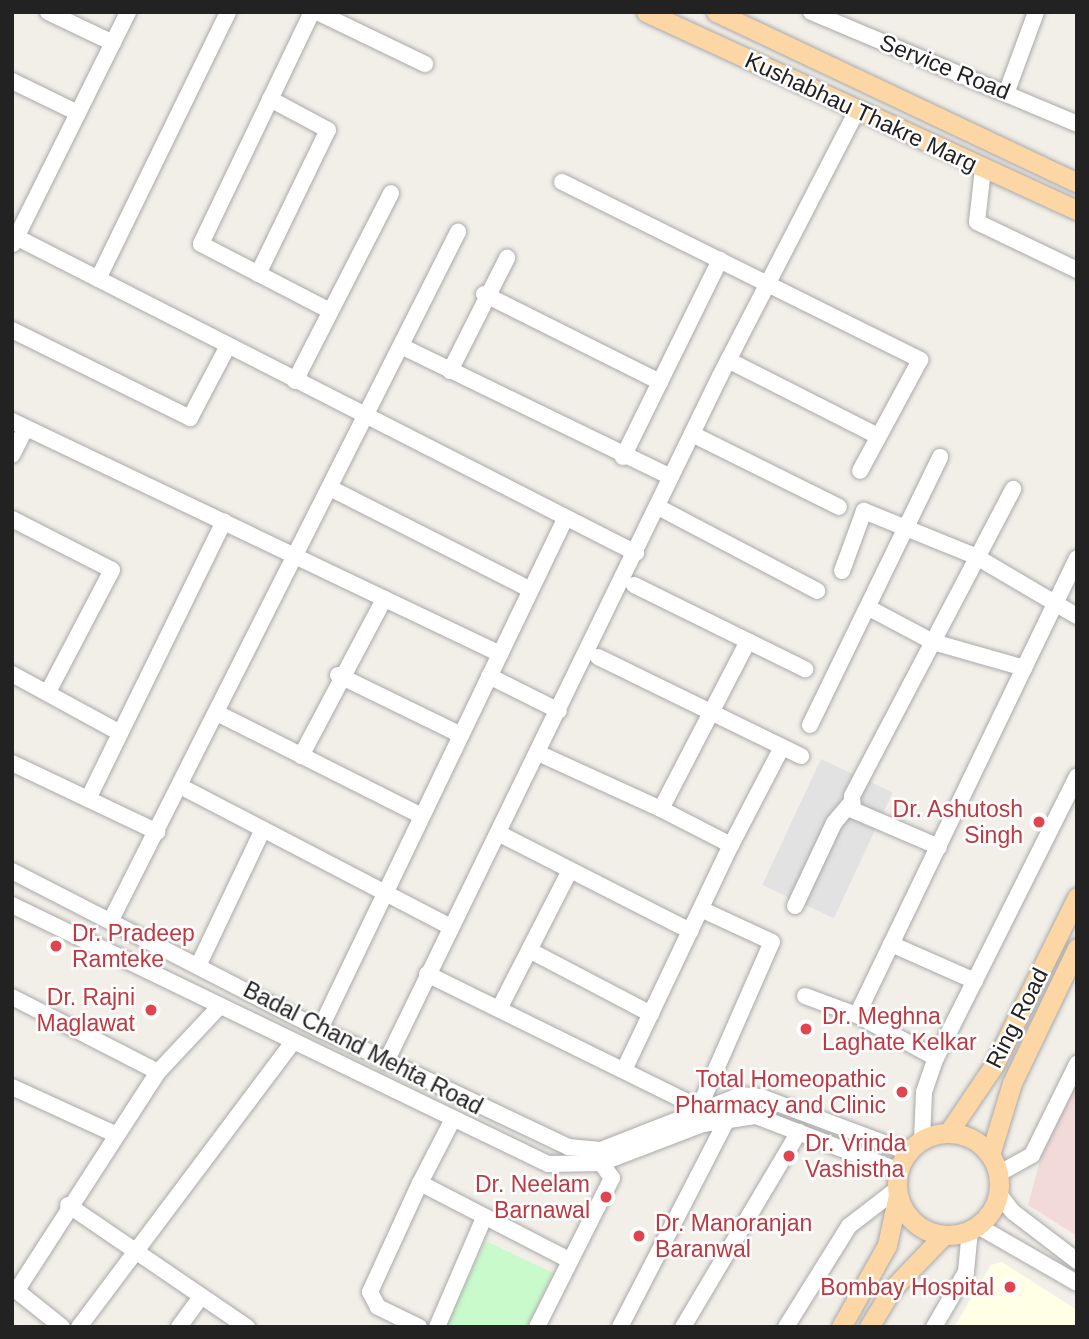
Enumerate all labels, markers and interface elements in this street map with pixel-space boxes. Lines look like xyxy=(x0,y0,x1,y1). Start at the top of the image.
street label: Service Road xyxy=(876,28,1014,106)
street label: Kushabhau Thakre Marg xyxy=(740,46,982,178)
place label: Dr. Ashutosh Singh xyxy=(891,795,1023,849)
marker: Dr. Ashutosh Singh xyxy=(1029,812,1049,832)
place label: Dr. Pradeep Ramteke xyxy=(72,919,195,973)
marker: Dr. Pradeep Ramteke xyxy=(46,936,66,956)
street label: Ring Road xyxy=(980,963,1054,1073)
street label: Badal Chand Mehta Road xyxy=(239,976,487,1120)
place label: Dr. Rajni Maglawat xyxy=(37,983,135,1037)
marker: Dr. Rajni Maglawat xyxy=(141,1000,161,1020)
place label: Dr. Meghna Laghate Kelkar xyxy=(822,1002,977,1056)
marker: Dr. Meghna Laghate Kelkar xyxy=(796,1019,816,1039)
place label: Total Homeopathic Pharmacy and Clinic xyxy=(675,1065,886,1119)
marker: Total Homeopathic Pharmacy and Clinic xyxy=(892,1082,912,1102)
place label: Dr. Vrinda Vashistha xyxy=(805,1129,906,1183)
marker: Dr. Vrinda Vashistha xyxy=(779,1146,799,1166)
place label: Dr. Neelam Barnawal xyxy=(475,1170,590,1224)
marker: Dr. Neelam Barnawal xyxy=(596,1187,616,1207)
place label: Dr. Manoranjan Baranwal xyxy=(655,1209,812,1263)
marker: Dr. Manoranjan Baranwal xyxy=(629,1226,649,1246)
place label: Bombay Hospital xyxy=(820,1273,994,1301)
marker: Bombay Hospital xyxy=(1000,1277,1020,1297)

